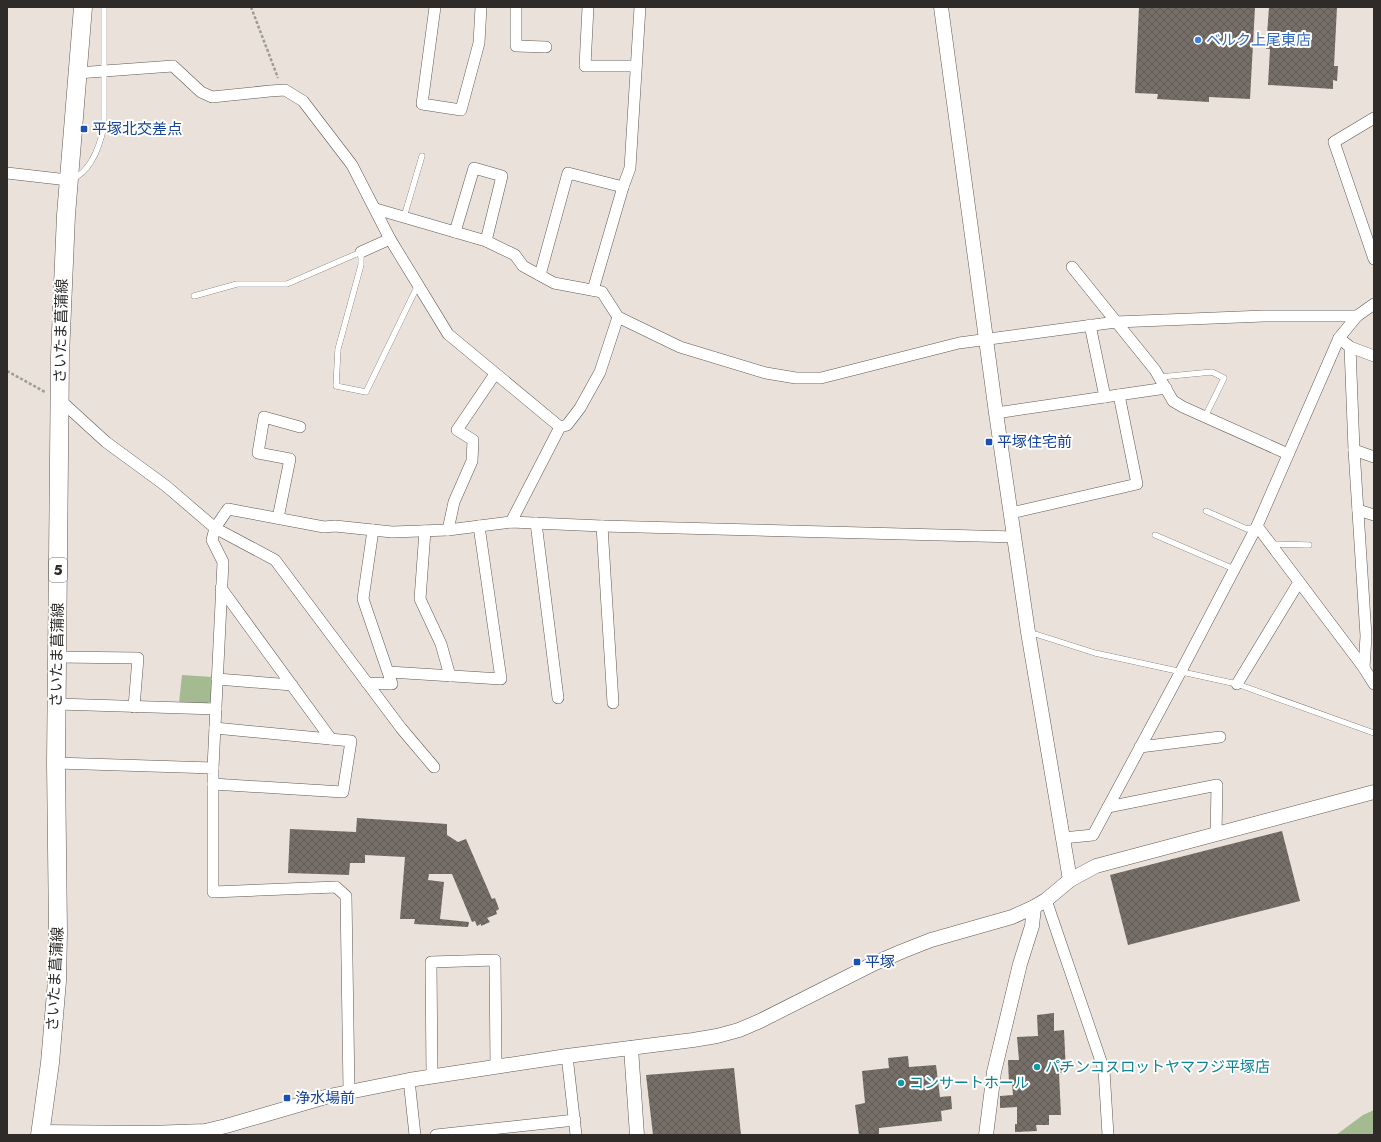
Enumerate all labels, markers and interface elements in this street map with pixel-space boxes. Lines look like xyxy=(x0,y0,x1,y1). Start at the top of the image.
place label: ベルク上尾東店 xyxy=(1206,29,1311,51)
marker: ベルク上尾東店 xyxy=(1193,35,1203,45)
place label: 平塚北交差点 xyxy=(92,118,182,140)
marker: 平塚北交差点 xyxy=(79,124,89,134)
street label: さいたま菖蒲線 xyxy=(49,279,73,383)
place label: 平塚住宅前 xyxy=(997,431,1072,453)
marker: 平塚住宅前 xyxy=(984,437,994,447)
road number: 5 xyxy=(49,558,67,582)
street label: さいたま菖蒲線 xyxy=(45,603,69,707)
street label: さいたま菖蒲線 xyxy=(41,926,69,1032)
place label: 平塚 xyxy=(865,951,895,973)
marker: 平塚 xyxy=(852,957,862,967)
place label: パチンコスロットヤマフジ平塚店 xyxy=(1045,1056,1270,1078)
marker: パチンコスロットヤマフジ平塚店 xyxy=(1032,1062,1042,1072)
place label: コンサートホール xyxy=(909,1072,1029,1094)
marker: コンサートホール xyxy=(896,1078,906,1088)
place label: 浄水場前 xyxy=(295,1087,355,1109)
marker: 浄水場前 xyxy=(282,1093,292,1103)

